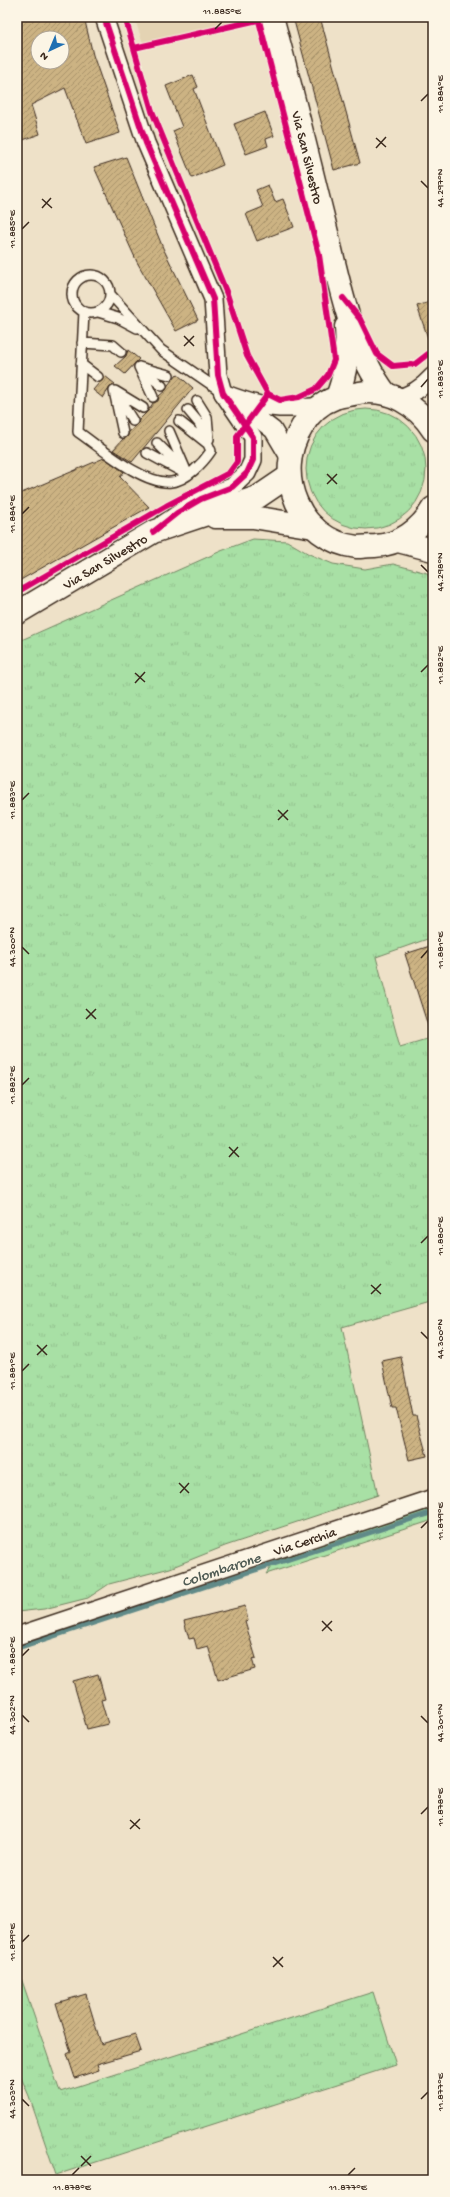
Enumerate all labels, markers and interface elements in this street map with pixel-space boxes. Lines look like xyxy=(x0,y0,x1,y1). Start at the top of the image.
text: 11.885°E xyxy=(202,6,242,18)
north arrow xyxy=(30,30,70,70)
text: N xyxy=(38,49,51,63)
text: 11.884°E xyxy=(435,74,447,114)
street label: Via San Silvestro xyxy=(286,109,326,206)
text: 44.297°N xyxy=(435,168,447,207)
text: 11.885°E xyxy=(7,209,19,249)
text: 11.883°E xyxy=(435,359,447,399)
text: 11.884°E xyxy=(7,494,19,534)
street label: Via San Silvestro xyxy=(60,531,151,595)
text: 44.298°N xyxy=(435,552,447,592)
text: 11.882°E xyxy=(435,645,447,685)
text: 11.883°E xyxy=(7,780,19,820)
text: 44.300°N xyxy=(7,926,19,967)
text: 11.881°E xyxy=(435,931,447,969)
text: 11.882°E xyxy=(7,1065,19,1105)
text: 11.880°E xyxy=(435,1216,447,1256)
text: 44.300°N xyxy=(435,1318,447,1359)
text: 11.881°E xyxy=(7,1352,19,1390)
text: 11.879°E xyxy=(435,1501,447,1541)
street label: Via Cerchia xyxy=(271,1524,340,1562)
water label: Colombarone xyxy=(180,1549,265,1592)
text: 11.880°E xyxy=(7,1636,19,1676)
text: 44.302°N xyxy=(7,1695,19,1735)
text: 44.301°N xyxy=(435,1703,447,1742)
text: 11.878°E xyxy=(435,1787,447,1827)
text: 11.879°E xyxy=(7,1922,19,1962)
text: 11.877°E xyxy=(435,2072,447,2112)
text: 44.303°N xyxy=(7,2079,19,2119)
text: 11.878°E xyxy=(52,2182,92,2194)
text: 11.877°E xyxy=(328,2182,368,2194)

